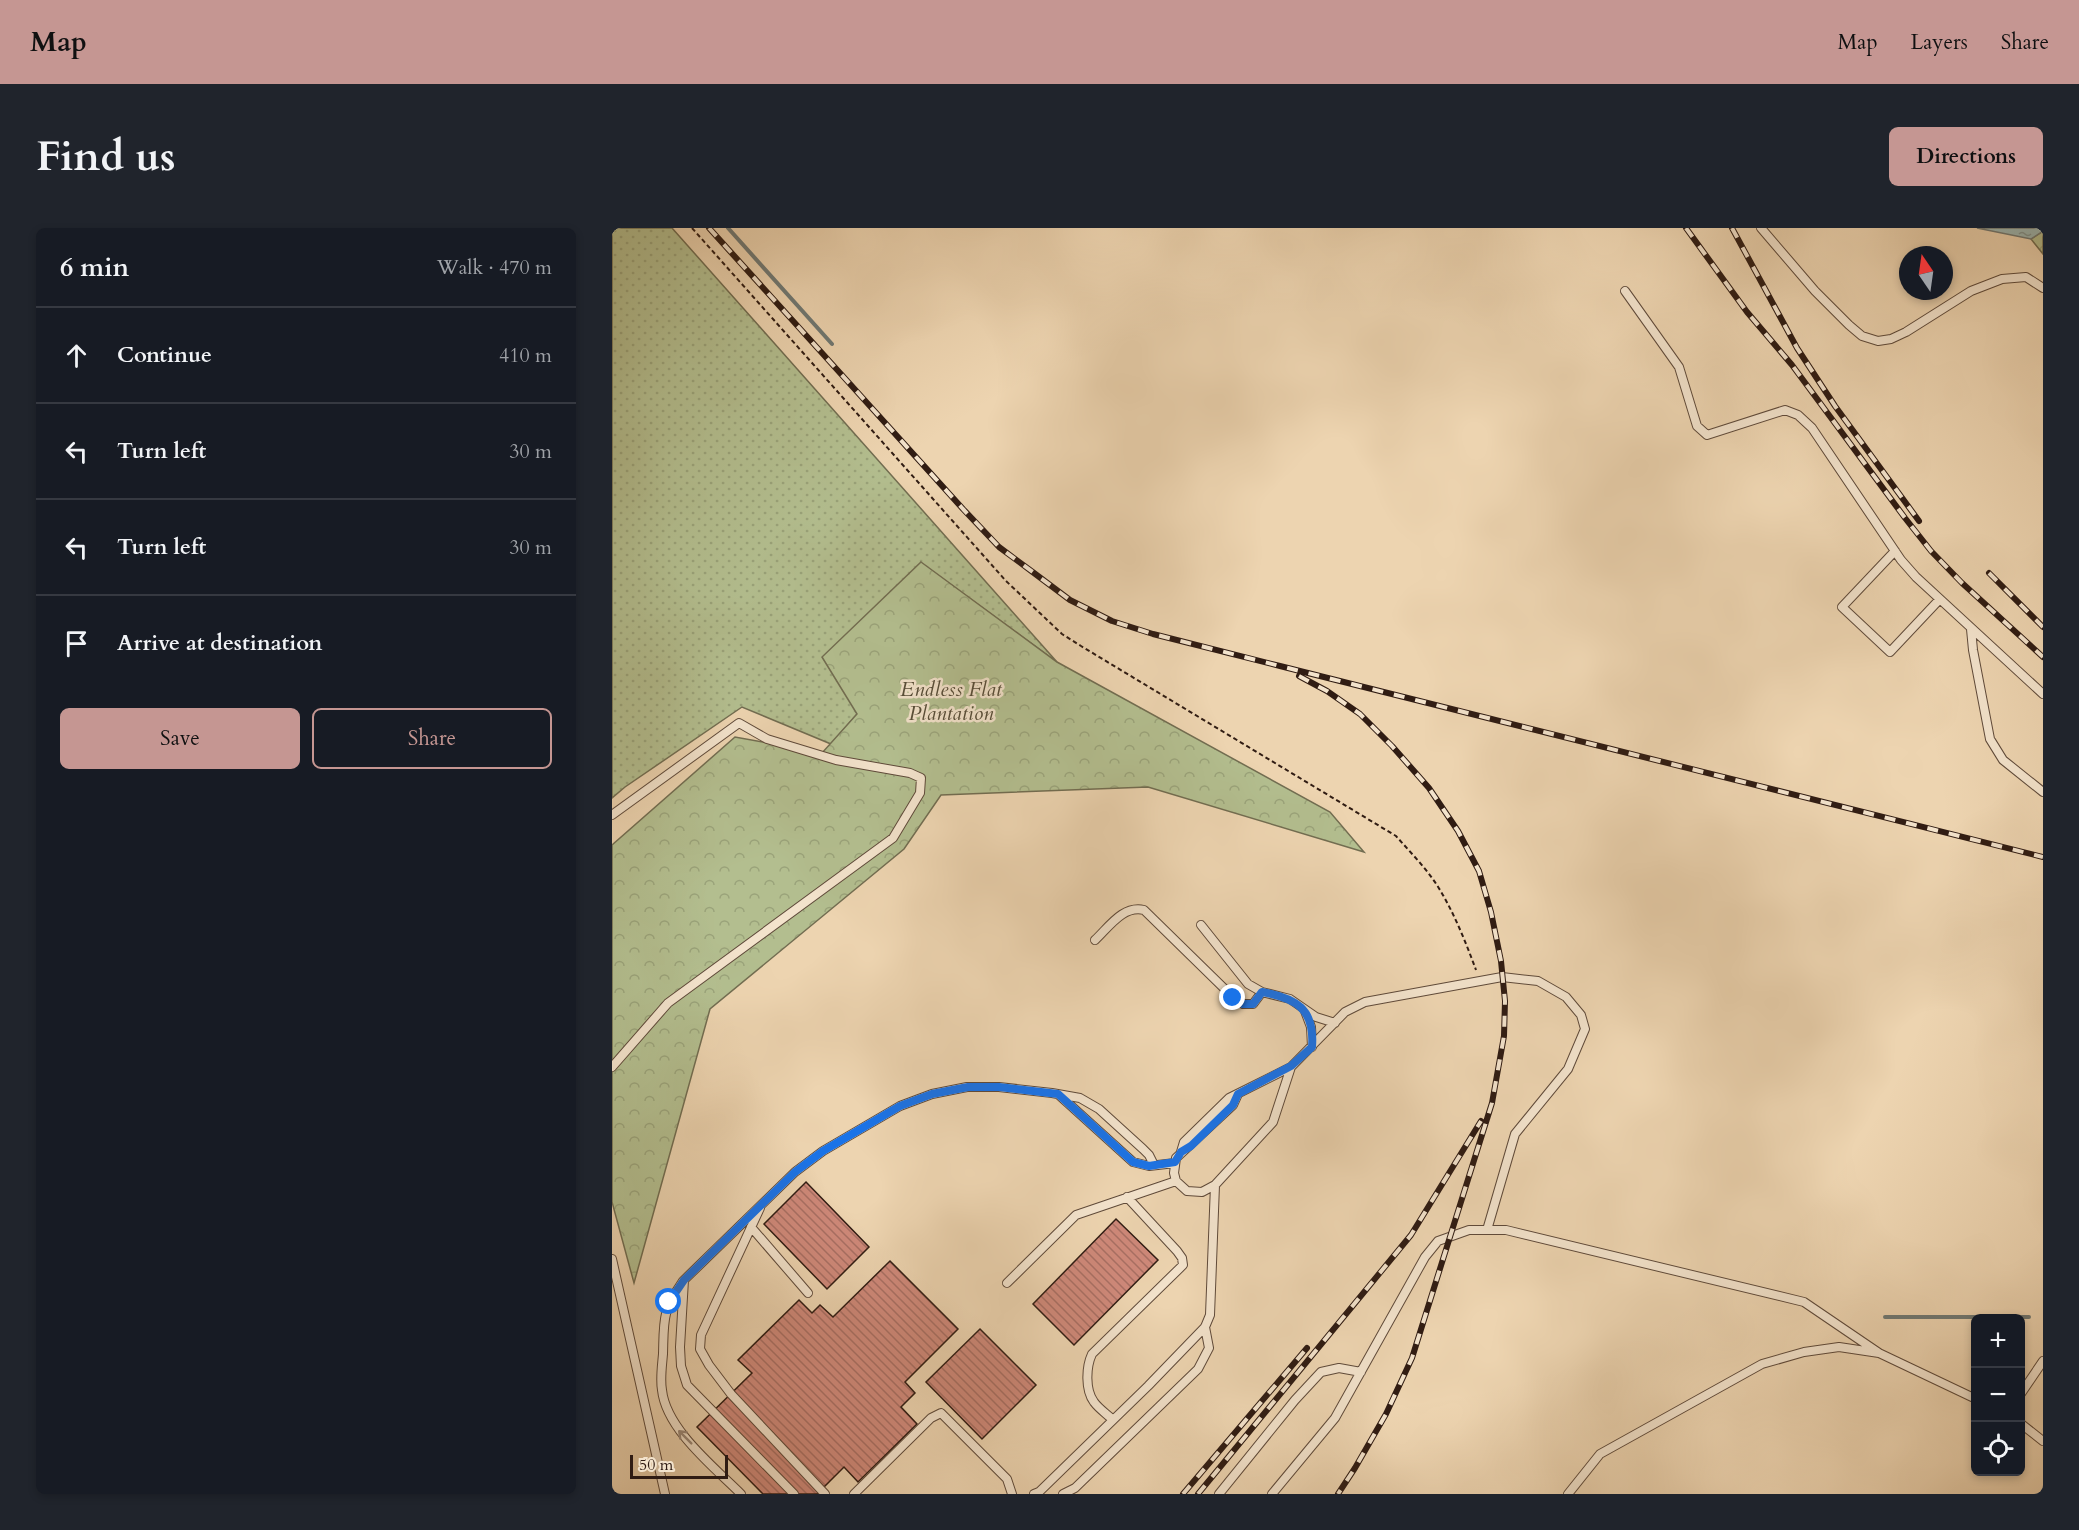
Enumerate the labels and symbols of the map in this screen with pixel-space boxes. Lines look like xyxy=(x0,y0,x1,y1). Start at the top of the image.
north arrow xyxy=(1899,246,1953,300)
park label: Endless Flat Plantation xyxy=(900,675,1003,728)
route end xyxy=(1219,984,1245,1010)
route start xyxy=(655,1288,681,1314)
one-way arrow xyxy=(678,1430,692,1445)
scale bar xyxy=(630,1452,728,1480)

